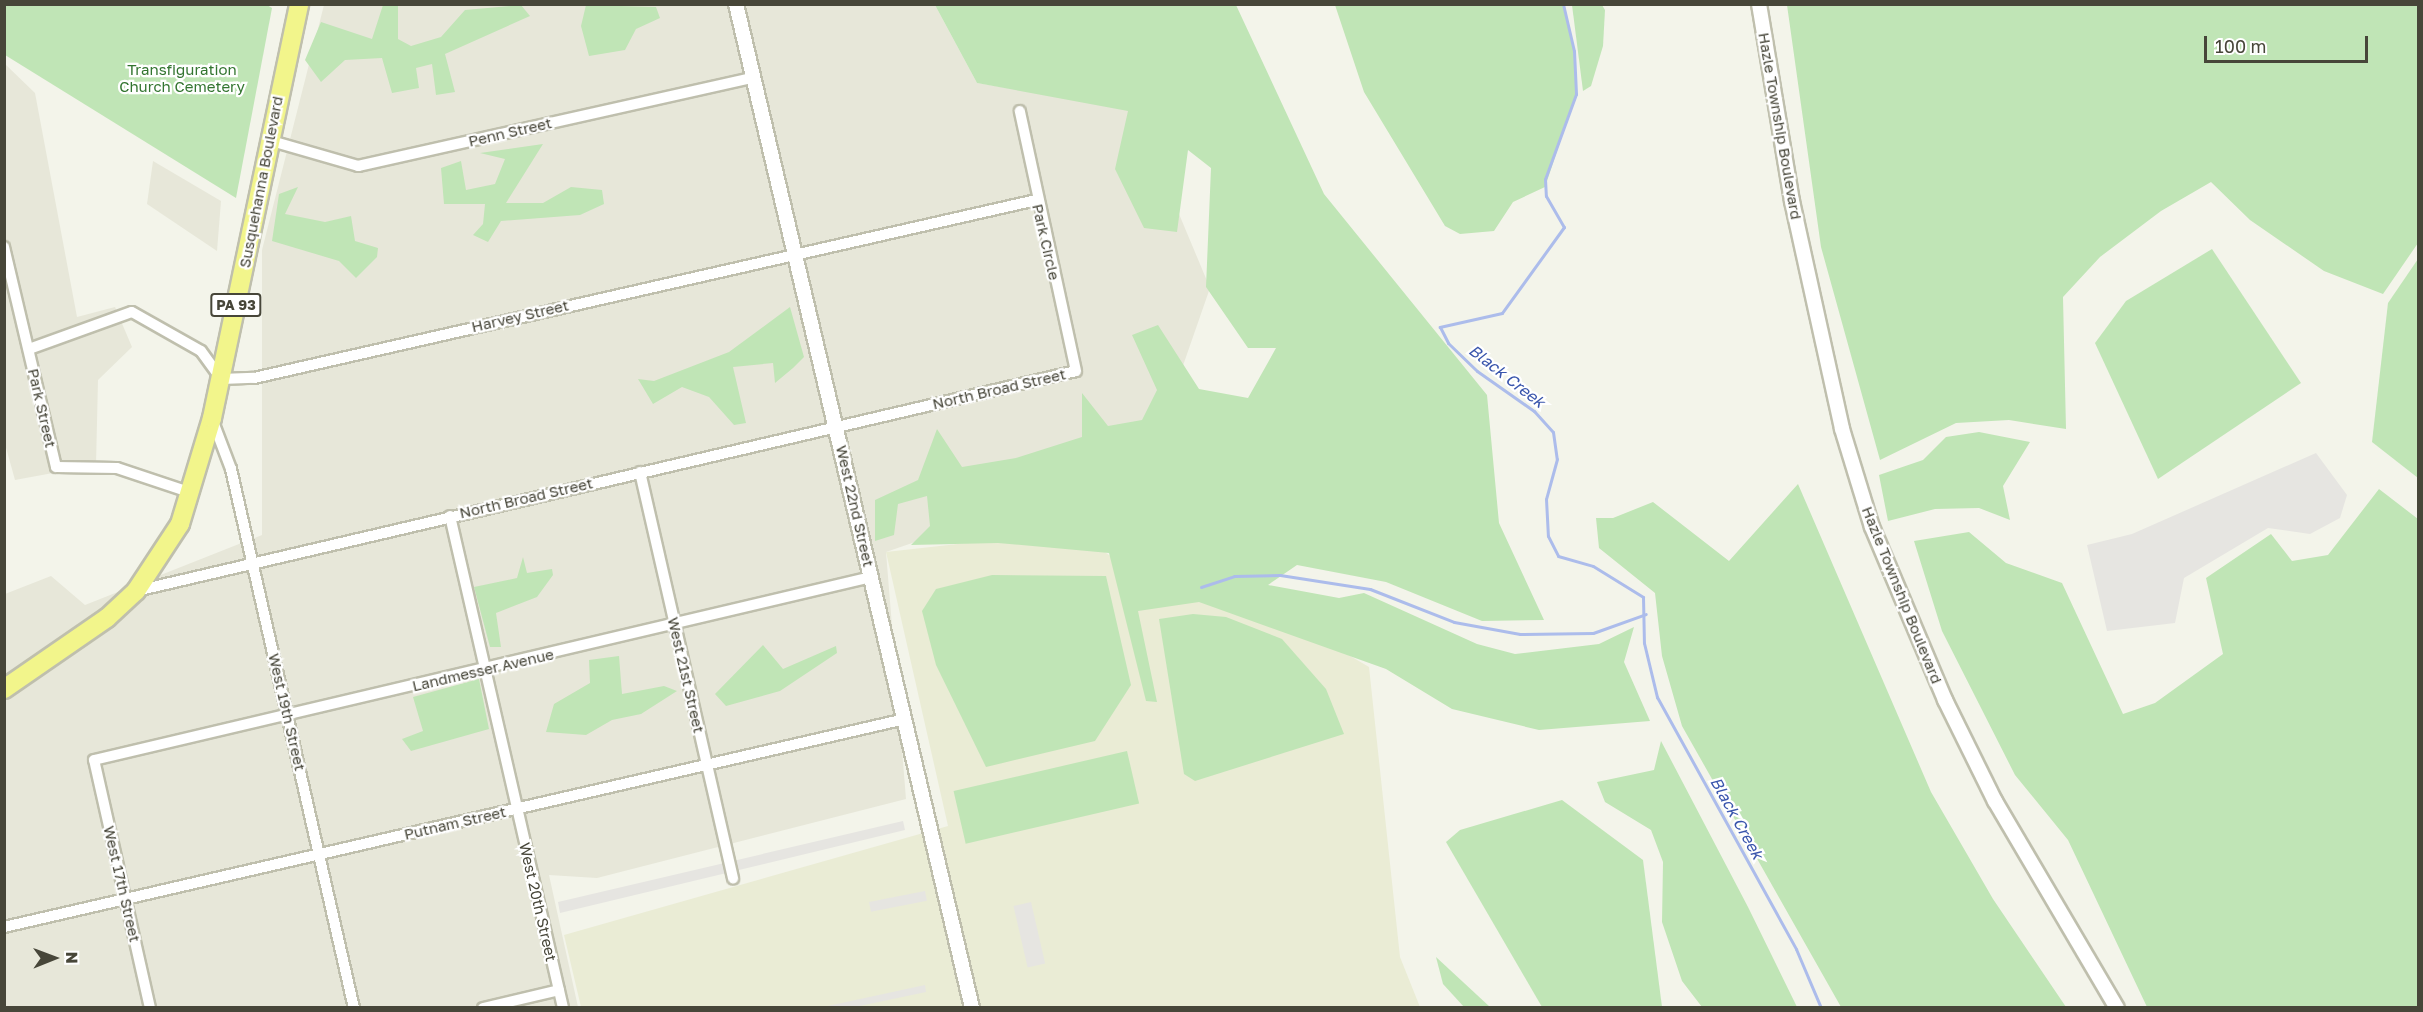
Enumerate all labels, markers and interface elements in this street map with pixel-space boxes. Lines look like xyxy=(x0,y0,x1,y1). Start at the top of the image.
scale bar xyxy=(2207,24,2370,62)
street label: Hazle Township Boulevard xyxy=(1755,31,1805,221)
text: 100 m xyxy=(2215,35,2266,57)
park label: Transfiguration Church Cemetery xyxy=(119,60,245,95)
street label: Susquehanna Boulevard xyxy=(236,95,286,269)
street label: Penn Street xyxy=(467,114,553,150)
street label: Park Circle xyxy=(1028,202,1064,282)
road number: PA 93 xyxy=(209,294,263,316)
street label: Harvey Street xyxy=(470,296,570,336)
water label: Black Creek xyxy=(1465,340,1549,412)
street label: North Broad Street xyxy=(931,365,1067,413)
street label: Park Street xyxy=(24,367,60,449)
street label: West 22nd Street xyxy=(832,443,878,569)
street label: North Broad Street xyxy=(458,474,594,522)
street label: Hazle Township Boulevard xyxy=(1858,504,1946,686)
street label: West 21st Street xyxy=(664,615,708,735)
street label: Landmesser Avenue xyxy=(410,645,556,695)
street label: West 19th Street xyxy=(265,652,309,772)
water label: Black Creek xyxy=(1706,773,1768,863)
street label: Putnam Street xyxy=(402,803,508,843)
street label: West 17th Street xyxy=(100,824,144,944)
street label: West 20th Street xyxy=(516,841,560,963)
north arrow xyxy=(24,928,84,988)
text: N xyxy=(62,951,82,964)

